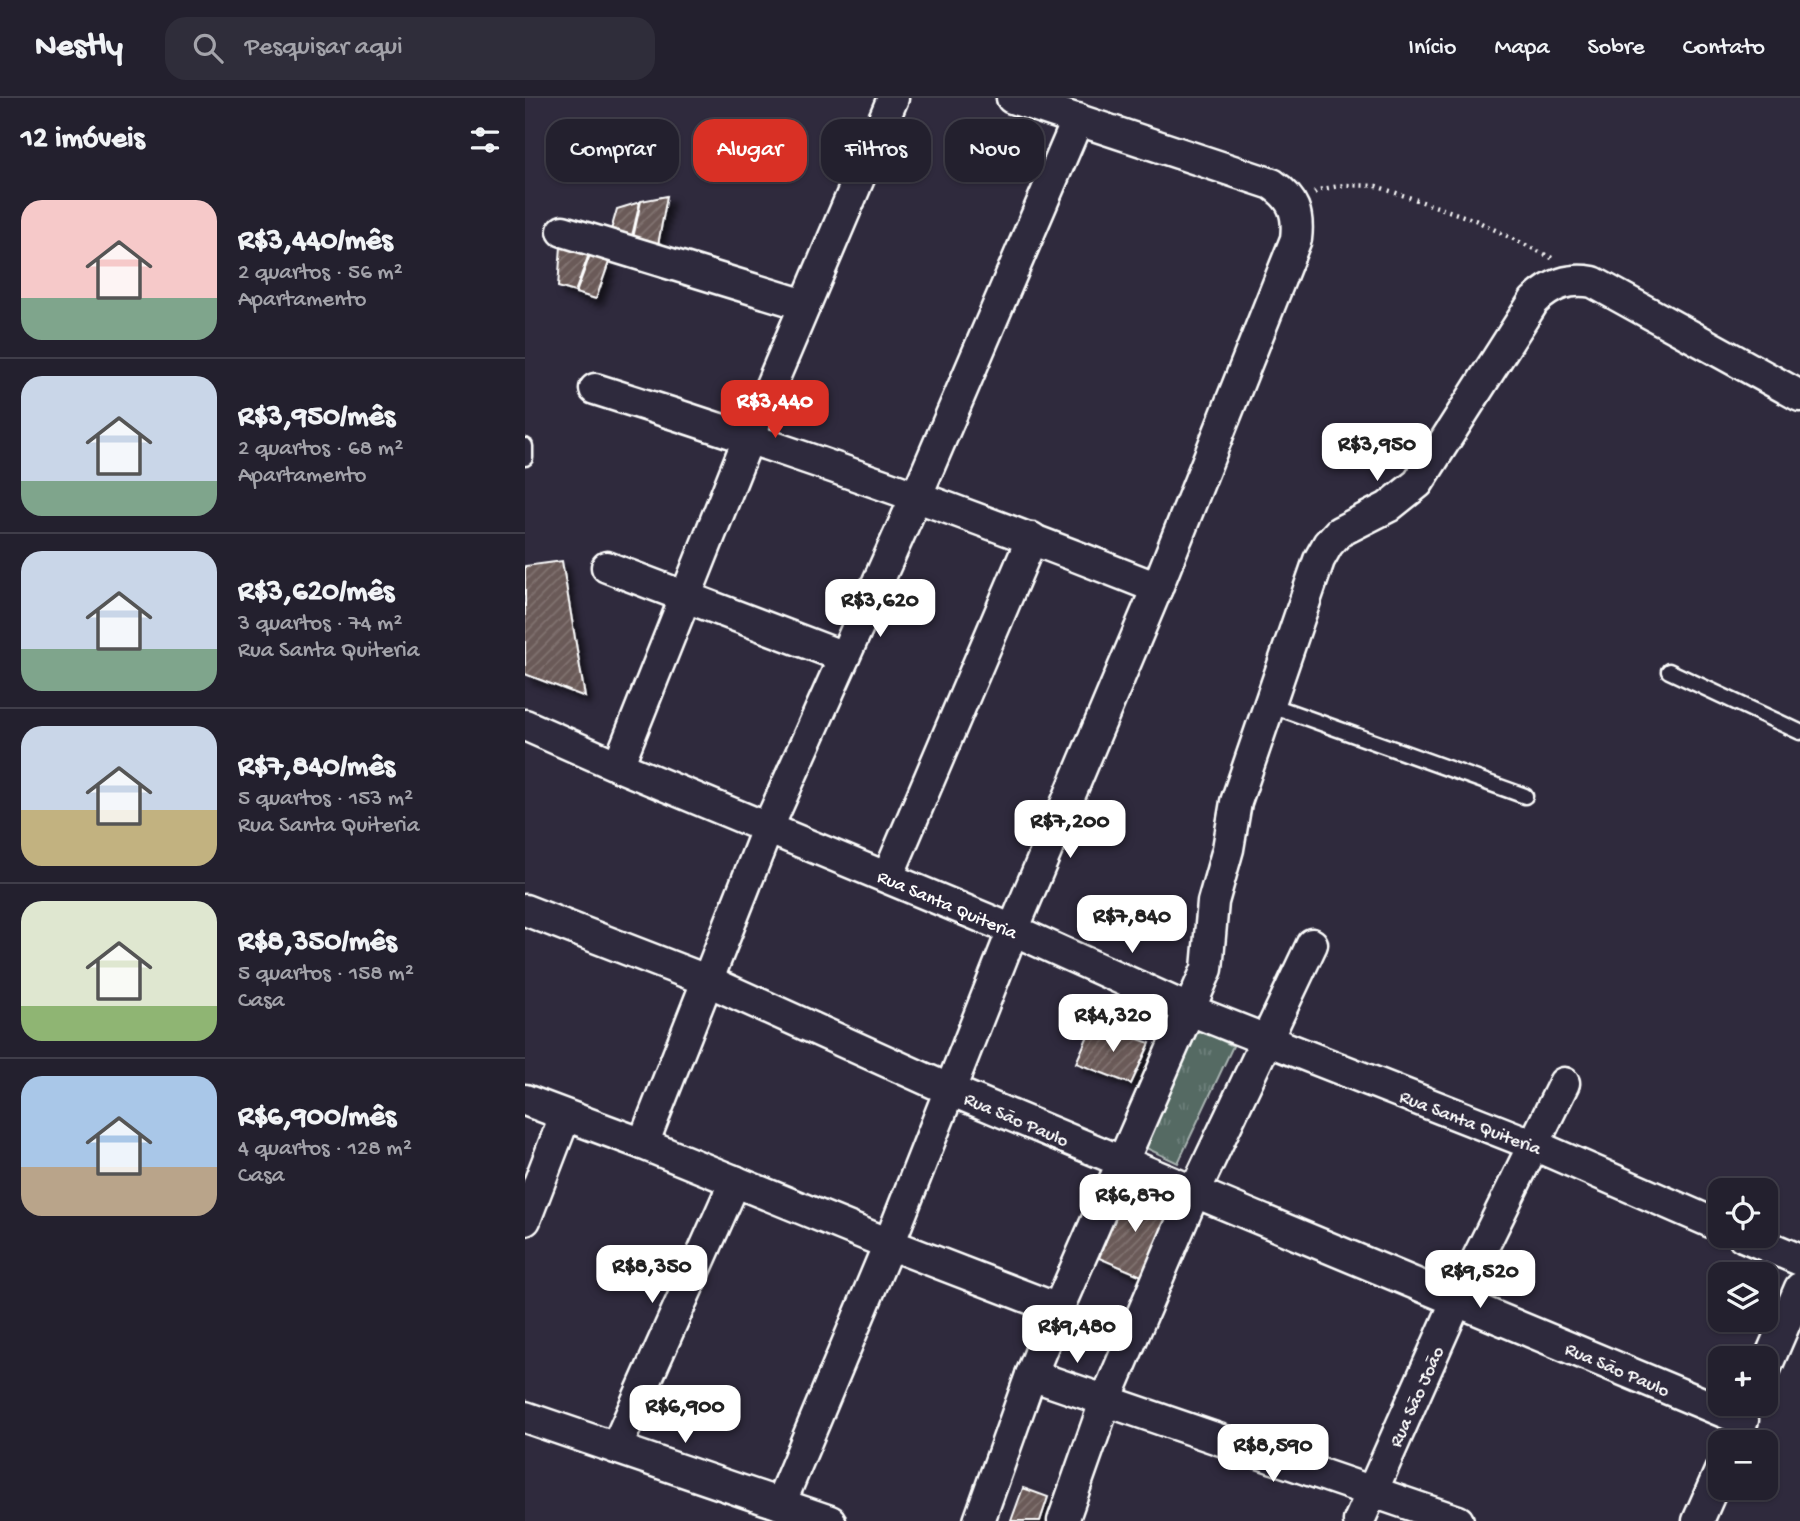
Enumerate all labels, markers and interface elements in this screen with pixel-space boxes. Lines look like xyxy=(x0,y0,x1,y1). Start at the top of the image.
search box xyxy=(165,17,655,80)
text: Nestly xyxy=(35,29,123,67)
icon: search xyxy=(189,29,227,67)
text: Pesquisar aqui xyxy=(245,33,403,64)
text: Início xyxy=(1408,34,1456,63)
text: Mapa xyxy=(1494,34,1550,63)
text: Sobre xyxy=(1588,34,1645,63)
text: Contato xyxy=(1683,34,1765,63)
chip: Comprar xyxy=(546,119,679,182)
chip: Alugar xyxy=(693,119,807,182)
chip: Filtros xyxy=(821,119,931,182)
chip: Novo xyxy=(945,119,1044,182)
icon: filters xyxy=(466,121,504,159)
text: 12 imóveis xyxy=(21,123,145,158)
text: R$3,440/mês xyxy=(238,225,393,260)
icon: home xyxy=(77,228,161,312)
text: 2 quartos · 56 m² xyxy=(238,260,403,287)
text: Apartamento xyxy=(238,287,366,314)
pin: R$3,440 xyxy=(710,380,840,440)
text: R$3,440 xyxy=(737,389,813,416)
text: R$3,950/mês xyxy=(238,401,395,436)
icon: home xyxy=(77,404,161,488)
pin: R$3,950 xyxy=(1312,424,1442,483)
text: R$3,950 xyxy=(1338,432,1416,459)
text: 2 quartos · 68 m² xyxy=(238,436,403,463)
text: Apartamento xyxy=(238,463,366,490)
text: R$3,620/mês xyxy=(238,576,394,611)
icon: home xyxy=(77,579,161,663)
pin: R$3,620 xyxy=(815,580,945,639)
text: R$3,620 xyxy=(841,588,919,615)
text: 3 quartos · 74 m² xyxy=(238,611,402,638)
text: Rua Santa Quiteria xyxy=(238,638,419,665)
text: R$7,840/mês xyxy=(238,751,395,786)
icon: home xyxy=(77,754,161,838)
text: 5 quartos · 153 m² xyxy=(238,786,413,813)
pin: R$7,200 xyxy=(1005,800,1135,860)
text: R$7,200 xyxy=(1031,809,1109,836)
text: Rua Santa Quiteria xyxy=(238,813,419,840)
street label: Rua Santa Quiteria xyxy=(873,866,1021,947)
pin: R$7,840 xyxy=(1067,896,1197,955)
text: R$7,840 xyxy=(1093,904,1171,931)
text: R$8,350/mês xyxy=(238,926,396,961)
icon: home xyxy=(77,929,161,1013)
text: 5 quartos · 158 m² xyxy=(238,961,414,988)
text: Casa xyxy=(238,988,284,1015)
pin: R$4,320 xyxy=(1048,995,1178,1054)
text: R$4,320 xyxy=(1075,1003,1151,1030)
street label: Rua Santa Quiteria xyxy=(1396,1087,1545,1162)
street label: Rua São Paulo xyxy=(960,1089,1072,1154)
text: R$6,900/mês xyxy=(238,1101,396,1136)
icon: home xyxy=(77,1104,161,1188)
text: 4 quartos · 128 m² xyxy=(238,1136,412,1163)
text: Casa xyxy=(238,1163,284,1190)
pin: R$6,870 xyxy=(1070,1174,1200,1234)
map controls xyxy=(1708,1178,1778,1500)
button: locate xyxy=(1708,1178,1778,1248)
text: R$6,870 xyxy=(1096,1183,1174,1210)
pin: R$8,350 xyxy=(587,1246,717,1305)
pin: R$9,520 xyxy=(1415,1250,1545,1310)
text: R$8,350 xyxy=(612,1254,692,1281)
text: R$9,520 xyxy=(1441,1259,1519,1286)
button: layers xyxy=(1708,1262,1778,1332)
pin: R$9,480 xyxy=(1012,1306,1142,1365)
text: R$9,480 xyxy=(1038,1314,1116,1341)
street label: Rua São Paulo xyxy=(1561,1339,1673,1404)
street label: Rua São João xyxy=(1386,1343,1451,1451)
button: + xyxy=(1708,1346,1778,1416)
pin: R$6,900 xyxy=(620,1386,750,1445)
text: R$6,900 xyxy=(646,1394,724,1421)
pin: R$8,590 xyxy=(1208,1424,1338,1484)
button: − xyxy=(1708,1430,1778,1500)
text: R$8,590 xyxy=(1234,1433,1312,1460)

